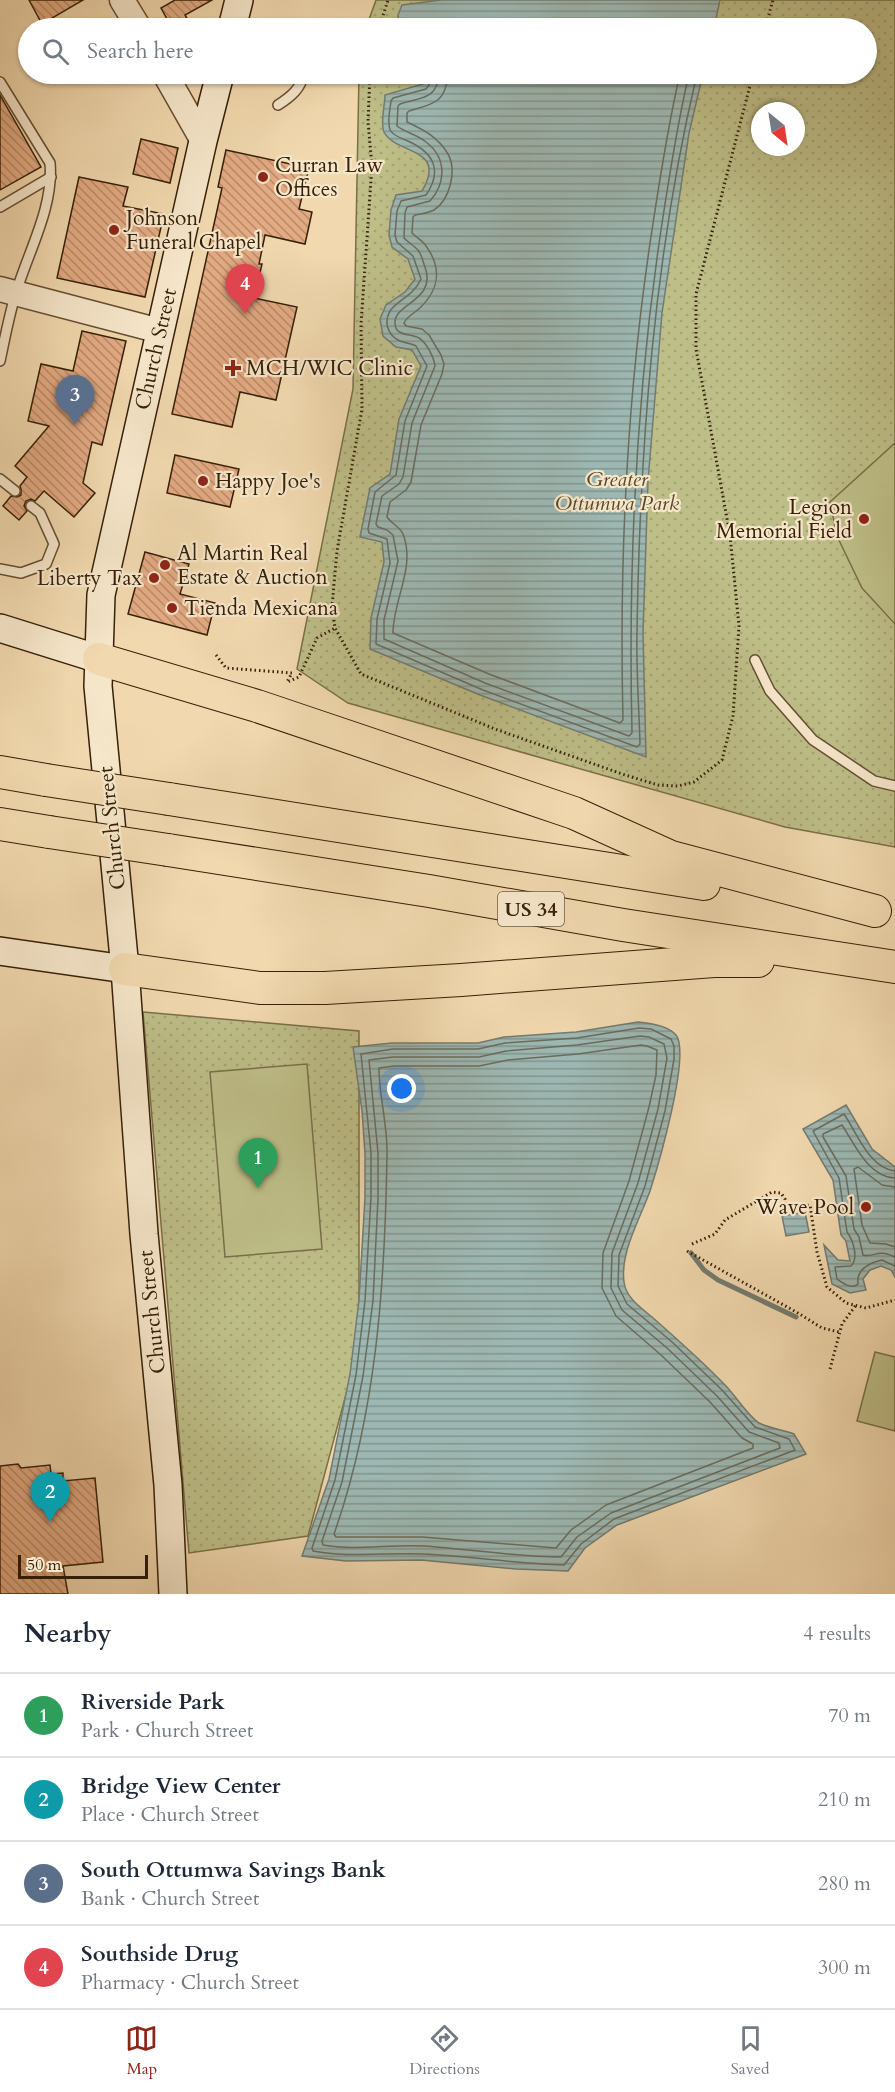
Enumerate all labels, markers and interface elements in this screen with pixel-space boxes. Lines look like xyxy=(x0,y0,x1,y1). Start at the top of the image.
search box xyxy=(18,18,877,84)
icon: search xyxy=(39,35,72,68)
text: Search here xyxy=(87,36,194,66)
north arrow xyxy=(751,102,805,156)
place label: Curran Law Offices xyxy=(275,151,383,204)
marker: Curran Law Offices xyxy=(256,170,270,184)
place label: Johnson Funeral Chapel xyxy=(123,204,261,257)
marker: Johnson Funeral Chapel xyxy=(107,223,121,237)
pin: 4 xyxy=(226,264,264,314)
street label: Church Street xyxy=(128,285,184,413)
place label: MCH/WIC Clinic xyxy=(246,354,413,383)
marker: MCH/WIC Clinic xyxy=(224,359,242,377)
pin: 3 xyxy=(56,376,94,425)
park label: Greater Ottumwa Park xyxy=(555,465,680,518)
place label: Happy Joe's xyxy=(215,467,321,496)
marker: Happy Joe's xyxy=(196,474,210,488)
place label: Legion Memorial Field xyxy=(716,493,852,546)
marker: Legion Memorial Field xyxy=(857,512,871,526)
place label: Al Martin Real Estate & Auction xyxy=(177,539,328,592)
marker: Al Martin Real Estate & Auction xyxy=(158,558,172,572)
place label: Liberty Tax xyxy=(37,564,143,593)
marker: Liberty Tax xyxy=(147,571,161,585)
place label: Tienda Mexicana xyxy=(184,594,338,623)
marker: Tienda Mexicana xyxy=(165,601,179,615)
street label: Church Street xyxy=(91,764,133,891)
road number: US 34 xyxy=(498,892,564,926)
your location xyxy=(387,1074,416,1103)
pin: 1 xyxy=(238,1138,278,1188)
place label: Wave Pool xyxy=(754,1193,854,1222)
marker: Wave Pool xyxy=(859,1200,873,1214)
street label: Church Street xyxy=(131,1248,173,1375)
pin: 2 xyxy=(31,1472,70,1522)
scale bar xyxy=(18,1552,148,1580)
text: 50 m xyxy=(27,1554,61,1576)
text: Nearby xyxy=(24,1616,112,1651)
text: 4 results xyxy=(803,1620,871,1647)
text: Riverside Park xyxy=(81,1687,225,1717)
text: 1 xyxy=(38,1702,49,1729)
text: 70 m xyxy=(828,1702,871,1729)
text: Park · Church Street xyxy=(81,1717,253,1744)
text: Bridge View Center xyxy=(81,1771,281,1801)
text: 2 xyxy=(38,1786,49,1813)
text: 210 m xyxy=(818,1786,871,1813)
text: Place · Church Street xyxy=(81,1801,259,1828)
text: South Ottumwa Savings Bank xyxy=(81,1855,386,1885)
text: 3 xyxy=(38,1870,49,1897)
text: 280 m xyxy=(818,1870,871,1897)
text: Bank · Church Street xyxy=(81,1885,259,1912)
text: Southside Drug xyxy=(81,1939,238,1969)
text: 4 xyxy=(38,1954,49,1981)
text: 300 m xyxy=(818,1954,871,1981)
text: Pharmacy · Church Street xyxy=(81,1969,299,1996)
tab: Map xyxy=(125,2022,158,2080)
tab: Directions xyxy=(409,2022,480,2080)
tab: Saved xyxy=(731,2022,770,2080)

